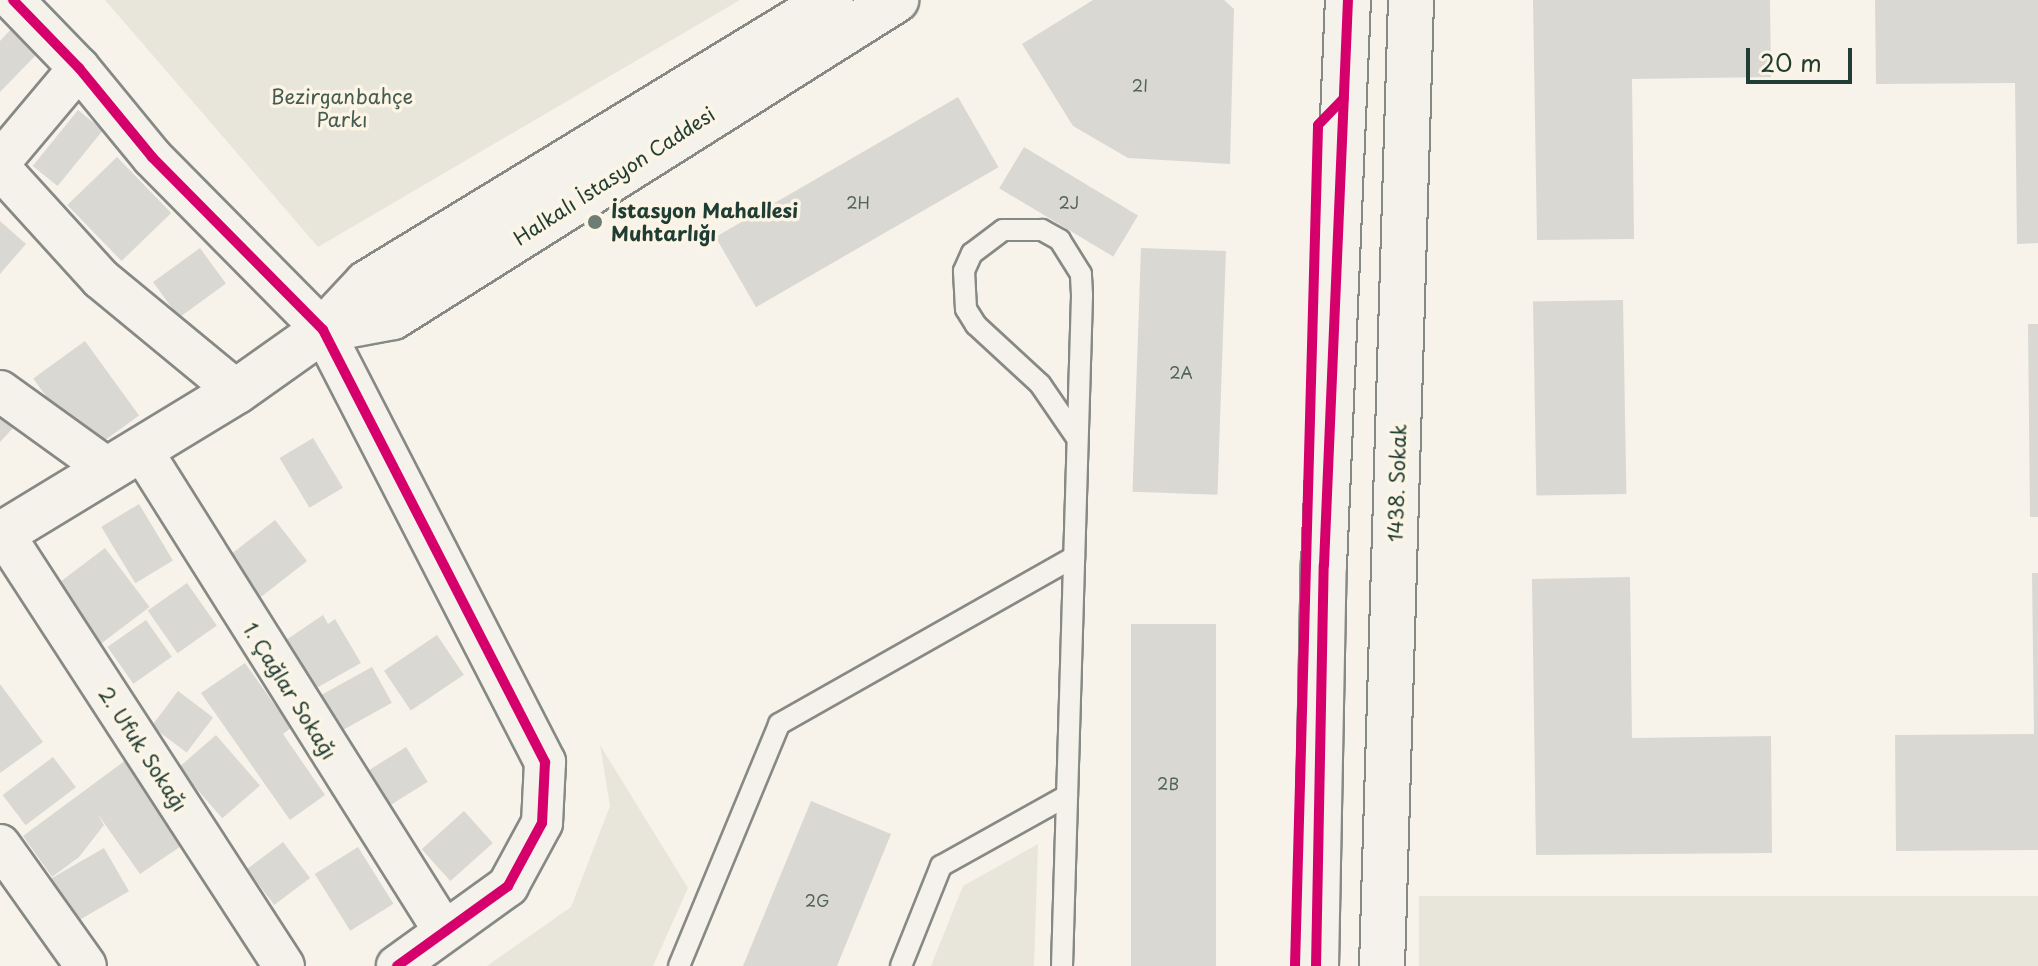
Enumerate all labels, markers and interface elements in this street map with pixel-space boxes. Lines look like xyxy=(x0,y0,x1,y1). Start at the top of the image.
scale bar xyxy=(1750,32,1856,82)
text: 20 m xyxy=(1760,44,1822,80)
house number: 2I xyxy=(1132,75,1148,95)
park label: Bezirganbahçe Parkı xyxy=(271,84,413,131)
street label: Halkalı İstasyon Caddesi xyxy=(508,101,720,251)
house number: 2H xyxy=(846,192,870,212)
house number: 2J xyxy=(1059,192,1079,212)
place label: İstasyon Mahallesi Muhtarlığı xyxy=(611,198,798,245)
marker: İstasyon Mahallesi Muhtarlığı xyxy=(586,213,604,231)
house number: 2A xyxy=(1169,362,1193,382)
street label: 1438. Sokak xyxy=(1383,423,1411,543)
street label: 1. Çağlar Sokağı xyxy=(238,618,342,764)
street label: 2. Ufuk Sokağı xyxy=(94,683,192,815)
house number: 2B xyxy=(1157,773,1179,793)
house number: 2G xyxy=(805,890,829,910)

